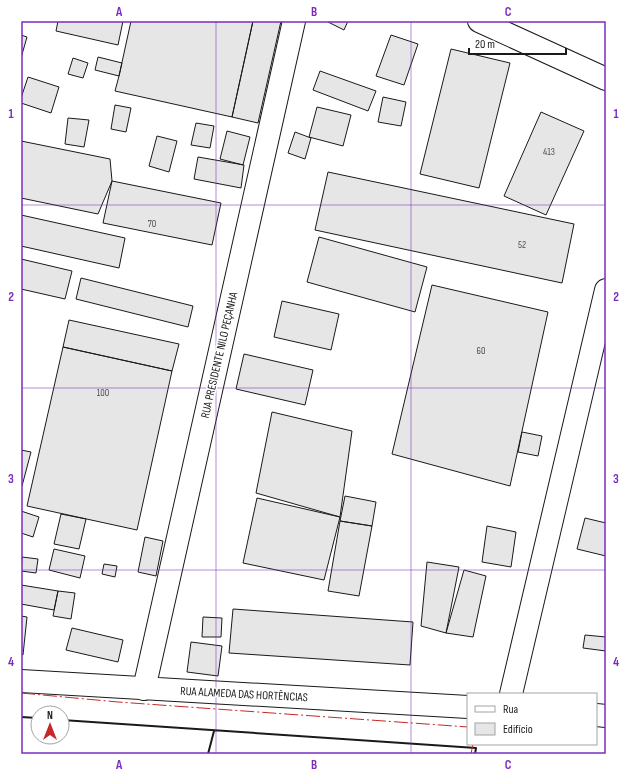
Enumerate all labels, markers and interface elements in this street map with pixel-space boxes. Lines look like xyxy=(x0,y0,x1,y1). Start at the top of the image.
text: A xyxy=(115,4,123,20)
text: B xyxy=(311,4,317,20)
text: C xyxy=(505,4,512,20)
scale bar xyxy=(469,30,566,56)
text: 20 m xyxy=(475,37,495,52)
text: 1 xyxy=(8,106,14,122)
text: 1 xyxy=(613,106,619,122)
house number: 413 xyxy=(543,146,555,158)
house number: 70 xyxy=(148,218,156,230)
house number: 52 xyxy=(518,239,526,251)
text: 2 xyxy=(8,289,14,305)
text: 2 xyxy=(613,289,619,305)
street label: RUA PRESIDENTE NILO PEÇANHA xyxy=(198,290,241,420)
house number: 60 xyxy=(477,345,485,357)
house number: 100 xyxy=(97,387,109,399)
text: 3 xyxy=(8,471,14,487)
text: 3 xyxy=(613,471,619,487)
text: 4 xyxy=(8,654,14,670)
text: 4 xyxy=(613,654,619,670)
street label: RUA ALAMEDA DAS HORTÊNCIAS xyxy=(180,684,308,705)
legend xyxy=(467,693,597,745)
text: Rua xyxy=(503,702,519,717)
north arrow xyxy=(30,705,70,745)
text: N xyxy=(47,709,53,722)
text: Edifício xyxy=(503,722,533,737)
text: A xyxy=(115,757,123,773)
text: B xyxy=(311,757,317,773)
text: C xyxy=(505,757,512,773)

